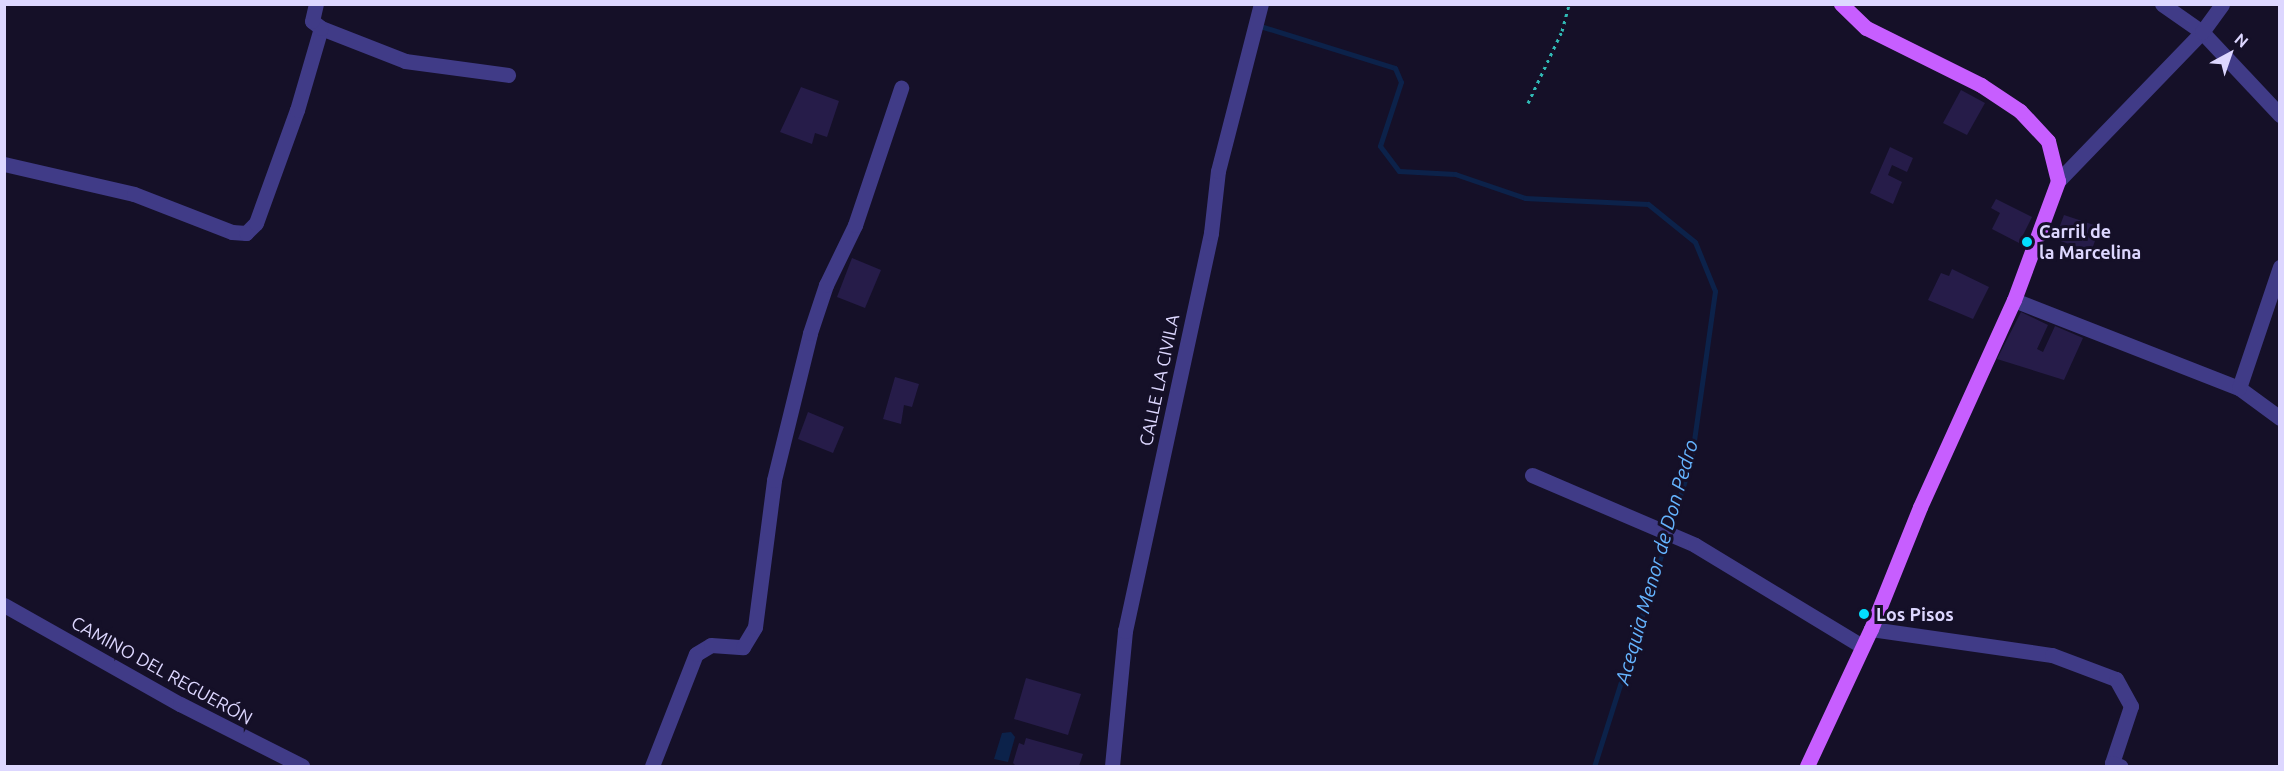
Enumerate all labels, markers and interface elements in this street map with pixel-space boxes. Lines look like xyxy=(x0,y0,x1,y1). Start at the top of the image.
north arrow xyxy=(2200,24,2260,84)
text: N xyxy=(2231,29,2252,51)
place label: Carril de la Marcelina xyxy=(2039,221,2141,264)
marker: Carril de la Marcelina xyxy=(2020,235,2034,249)
street label: CALLE LA CIVILA xyxy=(1134,312,1184,448)
water label: Acequia Menor de Don Pedro xyxy=(1610,437,1702,687)
place label: Los Pisos xyxy=(1876,603,1954,625)
marker: Los Pisos xyxy=(1857,607,1871,621)
street label: CAMINO DEL REGUERÓN xyxy=(68,611,256,729)

